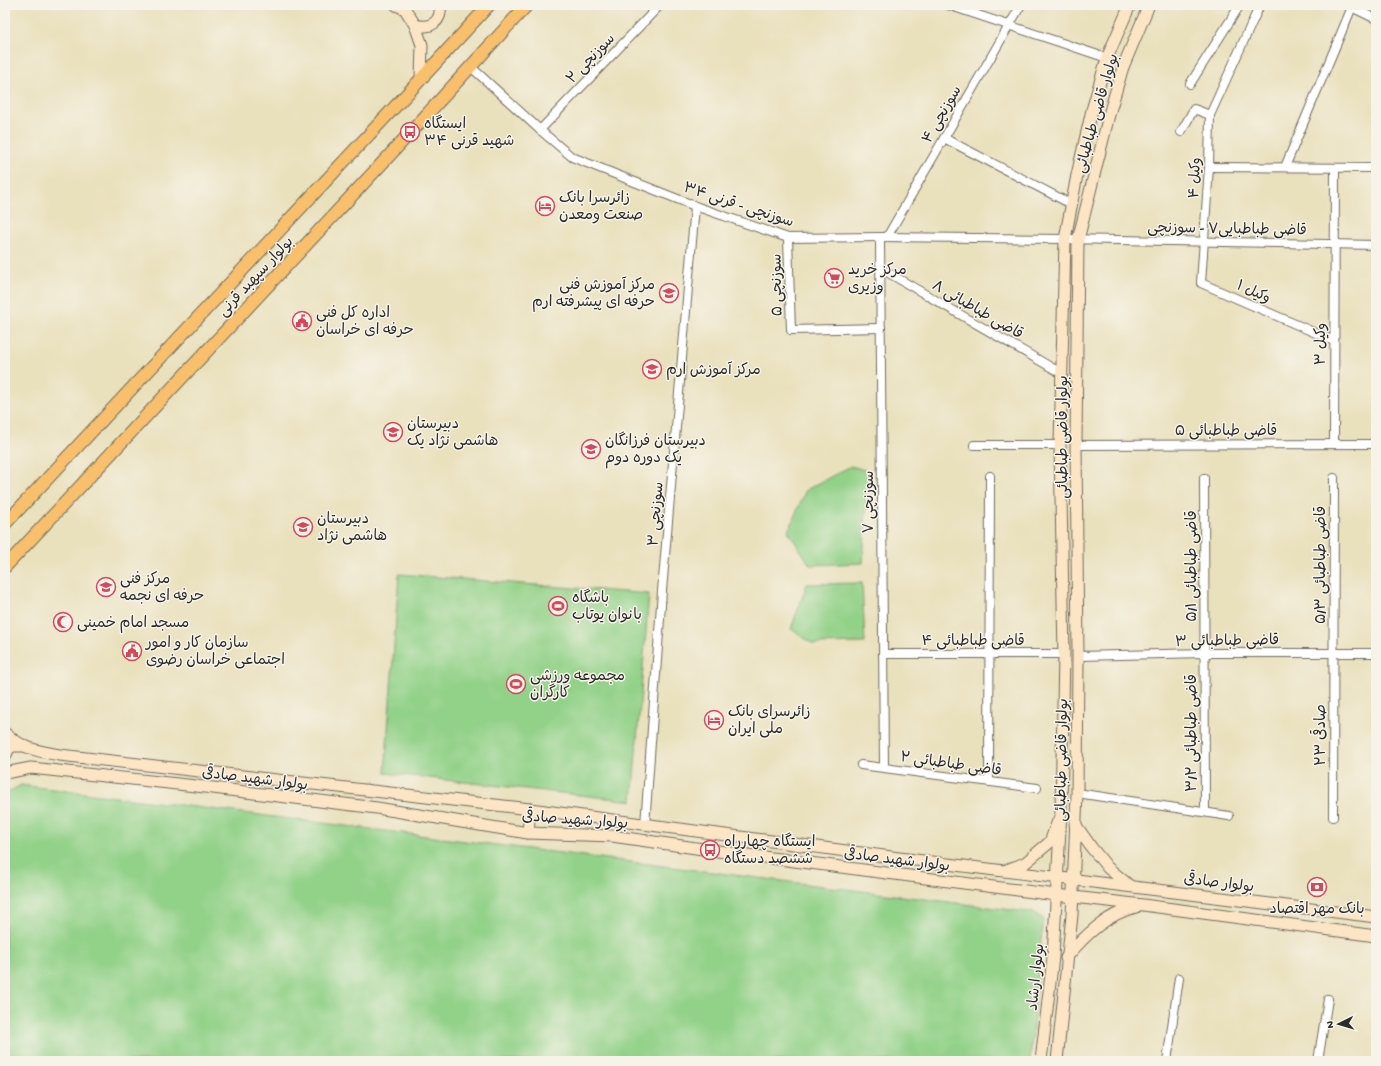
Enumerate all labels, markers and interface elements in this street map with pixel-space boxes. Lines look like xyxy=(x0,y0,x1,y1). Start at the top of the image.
street label: سوزنچی ۲ xyxy=(563,31,620,88)
street label: بولوار قاضی طباطبائی xyxy=(1072,52,1124,175)
street label: سوزنچی ۴ xyxy=(919,83,966,147)
place label: ایستگاه شهید قرنی ۳۴ xyxy=(424,114,514,151)
bus stop icon: ایستگاه شهید قرنی ۳۴ xyxy=(399,121,421,143)
street label: وکيل ۴ xyxy=(1186,157,1206,199)
street label: سوزنچی - قرنی ۳۴ xyxy=(681,180,796,232)
place label: زائرسرا بانک صنعت ومعدن xyxy=(559,190,643,225)
hotel icon: زائرسرا بانک صنعت ومعدن xyxy=(534,195,556,217)
street label: قاضی طباطبایی۷ - سوزنچی xyxy=(1147,220,1307,240)
street label: بولوار سپهبد قرنی xyxy=(215,234,298,321)
street label: سوزنچی ۵ xyxy=(768,253,788,316)
place label: مرکز خرید وزیری xyxy=(848,262,907,297)
supermarket icon: مرکز خرید وزیری xyxy=(823,267,845,289)
place label: مرکز آموزش فنی حرفه ای پیشرفته ارم xyxy=(532,276,655,312)
street label: قاضی طباطبائی ۸ xyxy=(928,277,1026,344)
street label: وکيل ۱ xyxy=(1233,277,1273,308)
school or university icon: مرکز آموزش فنی حرفه ای پیشرفته ارم xyxy=(658,282,680,304)
place label: اداره کل فنی حرفه ای خراسان xyxy=(316,305,414,340)
public building icon: اداره کل فنی حرفه ای خراسان xyxy=(291,310,313,332)
street label: وکيل ۳ xyxy=(1313,323,1331,365)
school or university icon: مرکز آموزش ارم xyxy=(641,358,663,380)
place label: مرکز آموزش ارم xyxy=(666,361,761,380)
street label: بولوار قاضی طباطبائی xyxy=(1055,375,1073,499)
place label: دبیرستان هاشمی نژاد یک xyxy=(407,416,498,451)
school or university icon: دبیرستان هاشمی نژاد یک xyxy=(382,421,404,443)
street label: قاضی طباطبائی ۵ xyxy=(1175,423,1277,441)
place label: دبیرستان فرزانگان یک دوره دوم xyxy=(605,431,706,469)
school or university icon: دبیرستان فرزانگان یک دوره دوم xyxy=(580,438,602,460)
street label: سوزنچی ۷ xyxy=(861,471,879,533)
street label: سوزنچی ۳ xyxy=(645,481,669,547)
street label: قاضی طباطبائی ۵/۳ xyxy=(1313,506,1331,624)
street label: قاضی طباطبائی ۵/۱ xyxy=(1184,510,1202,622)
place label: دبیرستان هاشمی نژاد xyxy=(317,511,387,546)
school or university icon: دبیرستان هاشمی نژاد xyxy=(292,516,314,538)
place label: مرکز فنی حرفه ای نجمه xyxy=(120,571,204,606)
school or university icon: مرکز فنی حرفه ای نجمه xyxy=(95,576,117,598)
place label: باشگاه بانوان یوتاب xyxy=(572,588,642,625)
sports icon: باشگاه بانوان یوتاب xyxy=(547,595,569,617)
mosque icon: مسجد امام خمینی xyxy=(52,611,74,633)
place label: مسجد امام خمینی xyxy=(77,615,189,633)
street label: قاضی طباطبائی ۳ xyxy=(1175,632,1279,652)
street label: قاضی طباطبائی ۴ xyxy=(921,633,1025,651)
place label: سازمان کار و امور اجتماعی خراسان رضوی xyxy=(145,635,285,670)
public building icon: سازمان کار و امور اجتماعی خراسان رضوی xyxy=(121,640,143,662)
place label: مجموعه ورزشی کارگران xyxy=(530,668,625,703)
sports icon: مجموعه ورزشی کارگران xyxy=(505,673,527,695)
street label: قاضی طباطبائی ۳/۲ xyxy=(1184,674,1202,792)
street label: بولوار قاضی طباطبائی xyxy=(1053,698,1073,822)
place label: زائرسرای بانک ملی ایران xyxy=(728,704,810,739)
street label: صادقی ۲۳ xyxy=(1309,704,1331,766)
hotel icon: زائرسرای بانک ملی ایران xyxy=(703,709,725,731)
street label: قاضی طباطبائی ۲ xyxy=(899,749,1003,781)
street label: بولوار شهید صادقی xyxy=(201,761,309,795)
street label: بولوار شهید صادقی xyxy=(521,804,629,834)
place label: ایستگاه چهارراه ششصد دستگاه xyxy=(724,832,815,869)
bus stop icon: ایستگاه چهارراه ششصد دستگاه xyxy=(699,839,721,861)
street label: بولوار شهید صادقی xyxy=(843,842,951,876)
street label: بولوار صادقی xyxy=(1183,867,1255,897)
bank icon: بانک مهر اقتصاد xyxy=(1306,876,1328,898)
place label: بانک مهر اقتصاد xyxy=(1269,901,1365,919)
street label: بولوار ارشاد xyxy=(1025,943,1049,1012)
north arrow xyxy=(1319,1004,1359,1044)
text: N xyxy=(1325,1021,1337,1029)

